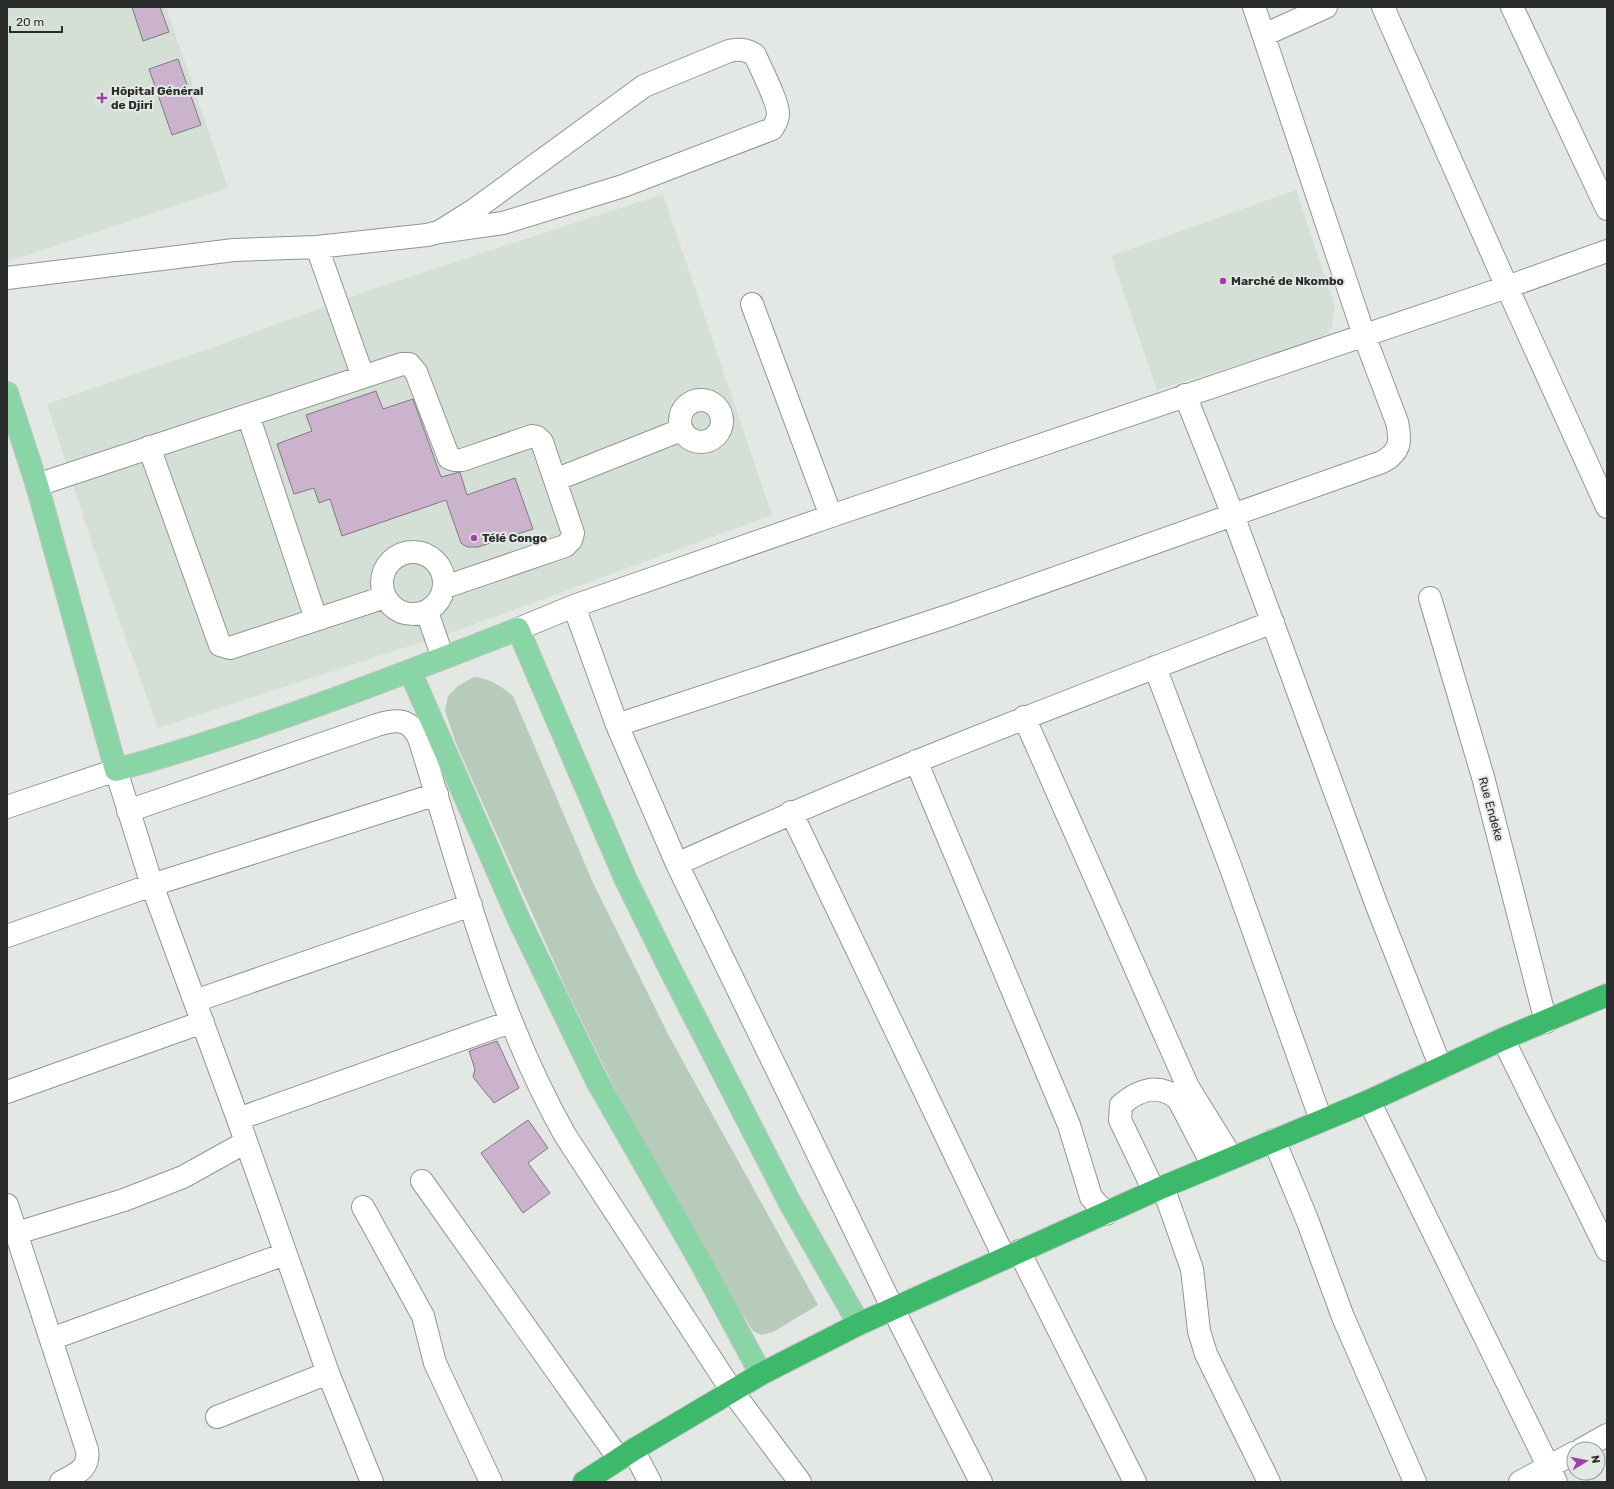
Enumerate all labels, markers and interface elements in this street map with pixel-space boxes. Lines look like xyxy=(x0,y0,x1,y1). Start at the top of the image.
scale bar xyxy=(10,8,62,34)
text: 20 m xyxy=(16,15,44,29)
place label: Hôpital Général de Djiri xyxy=(111,84,203,112)
marker: Hôpital Général de Djiri xyxy=(96,92,108,104)
place label: Marché de Nkombo xyxy=(1231,274,1344,288)
marker: Marché de Nkombo xyxy=(1218,276,1228,286)
place label: Télé Congo xyxy=(482,531,547,545)
marker: Télé Congo xyxy=(469,533,479,543)
street label: Rue Endeke xyxy=(1476,775,1506,843)
north arrow xyxy=(1566,1441,1606,1481)
text: N xyxy=(1588,1454,1602,1464)

